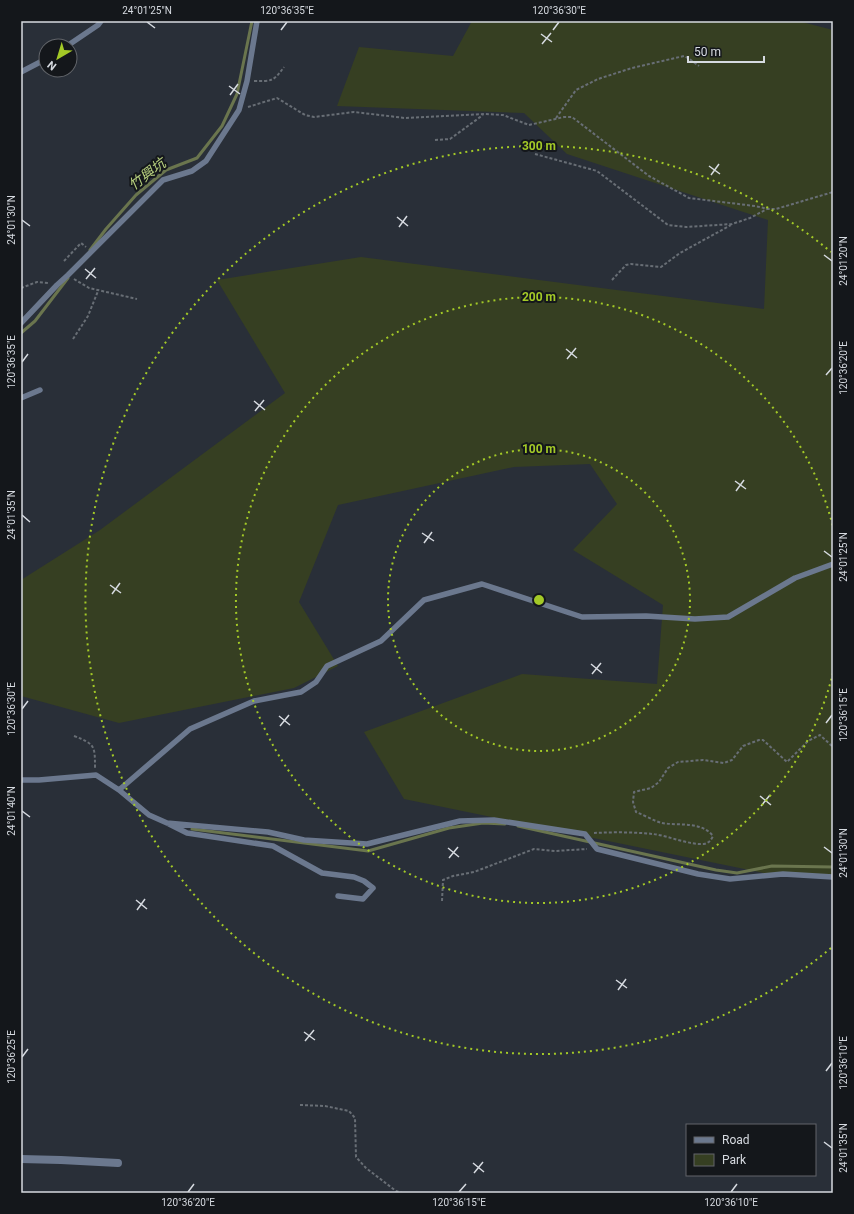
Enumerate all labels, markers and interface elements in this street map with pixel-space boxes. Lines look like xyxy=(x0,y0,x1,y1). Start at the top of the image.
text: 24°01'25"N xyxy=(122,5,172,16)
text: 120°36'35"E xyxy=(260,5,314,16)
text: 120°36'30"E xyxy=(532,5,586,16)
north arrow xyxy=(38,38,78,78)
scale bar xyxy=(688,38,764,64)
text: 50 m xyxy=(694,45,721,59)
text: N xyxy=(45,58,59,73)
text: 300 m xyxy=(522,139,556,153)
water label: 竹興坑 xyxy=(125,154,170,193)
text: 24°01'30"N xyxy=(6,195,17,245)
text: 24°01'20"N xyxy=(838,236,849,286)
text: 200 m xyxy=(522,290,556,304)
text: 120°36'35"E xyxy=(6,335,17,389)
text: 120°36'20"E xyxy=(838,341,849,395)
text: 100 m xyxy=(522,442,556,456)
text: 24°01'35"N xyxy=(6,490,17,540)
text: 24°01'25"N xyxy=(838,532,849,582)
centre of rings xyxy=(532,593,546,607)
text: 120°36'30"E xyxy=(6,682,17,736)
text: 120°36'15"E xyxy=(838,688,849,742)
text: 24°01'40"N xyxy=(6,786,17,836)
text: 24°01'30"N xyxy=(838,828,849,878)
text: 120°36'25"E xyxy=(6,1030,17,1084)
text: 120°36'10"E xyxy=(838,1036,849,1090)
text: 24°01'35"N xyxy=(838,1123,849,1173)
legend xyxy=(686,1124,816,1176)
text: Road xyxy=(722,1133,750,1147)
text: Park xyxy=(722,1153,747,1167)
text: 120°36'20"E xyxy=(161,1197,215,1208)
text: 120°36'15"E xyxy=(432,1197,486,1208)
text: 120°36'10"E xyxy=(704,1197,758,1208)

